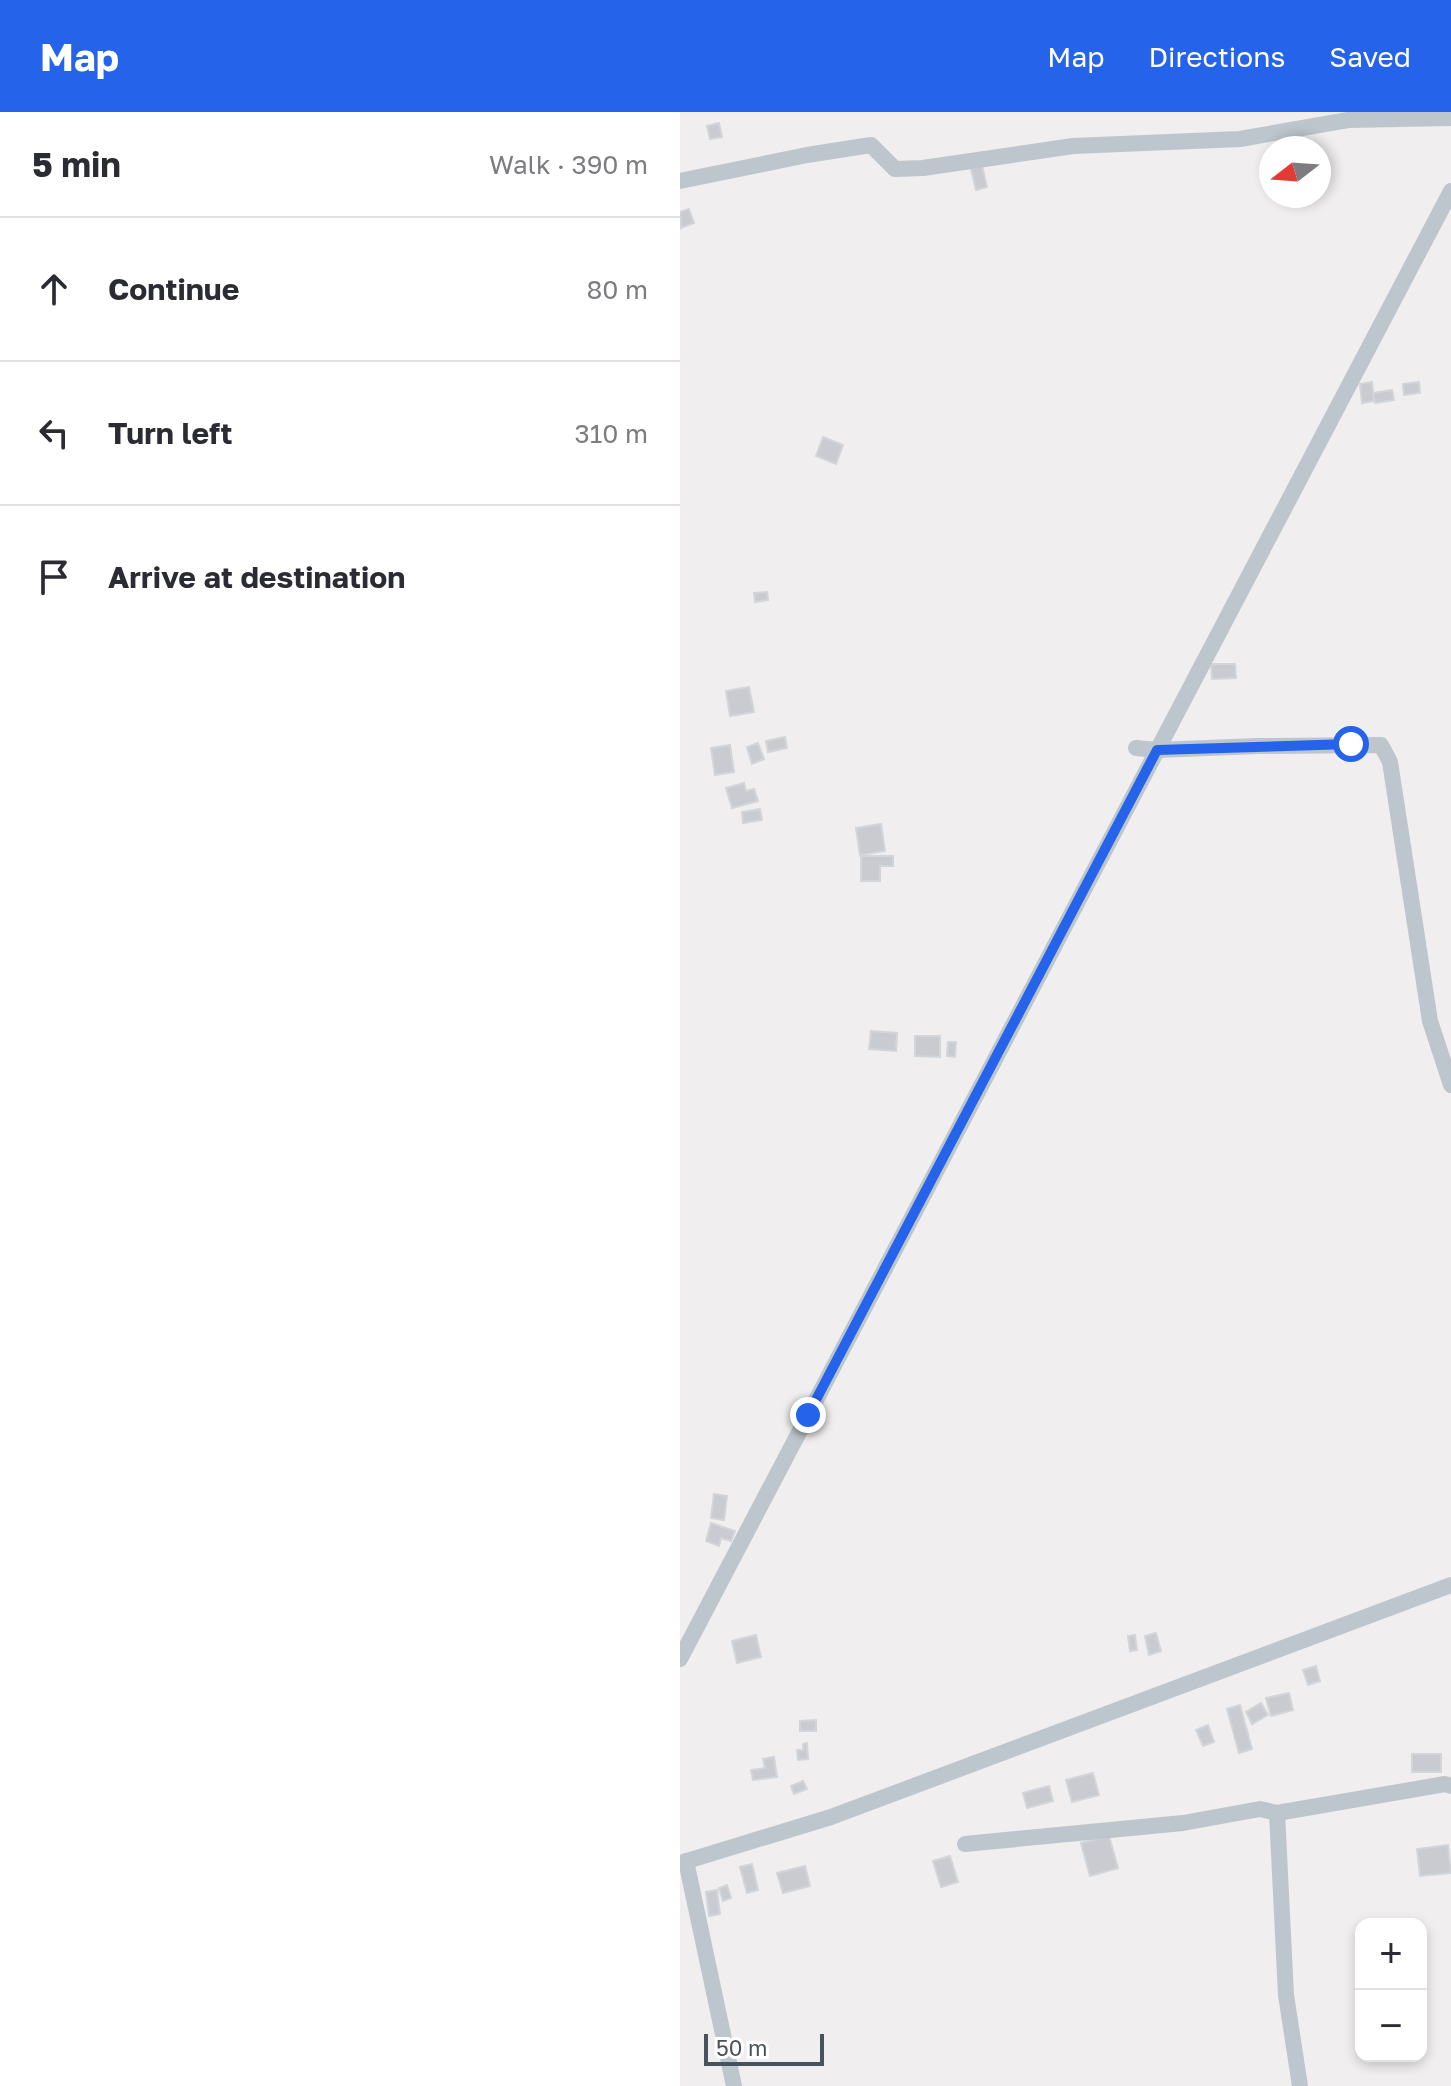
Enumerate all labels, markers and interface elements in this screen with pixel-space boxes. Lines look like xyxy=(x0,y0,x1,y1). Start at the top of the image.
text: Map xyxy=(40,34,119,79)
text: Map xyxy=(1047,40,1104,73)
text: Directions xyxy=(1148,40,1285,73)
text: Saved xyxy=(1329,40,1411,73)
north arrow xyxy=(1259,136,1331,208)
text: 5 min xyxy=(32,144,121,184)
text: Walk · 390 m xyxy=(489,149,648,180)
icon: ahead xyxy=(32,267,76,311)
text: Continue xyxy=(108,271,239,307)
text: 80 m xyxy=(587,274,648,305)
icon: left xyxy=(32,411,76,455)
text: Turn left xyxy=(108,415,233,451)
text: 310 m xyxy=(575,418,648,449)
icon: arrive xyxy=(32,555,76,599)
text: Arrive at destination xyxy=(108,559,405,595)
route start xyxy=(1333,726,1369,762)
route end xyxy=(790,1397,826,1433)
map controls xyxy=(1355,1918,1427,2062)
button: + xyxy=(1355,1918,1427,1990)
button: − xyxy=(1355,1990,1427,2062)
scale bar xyxy=(704,2030,824,2066)
text: 50 m xyxy=(716,2034,767,2061)

